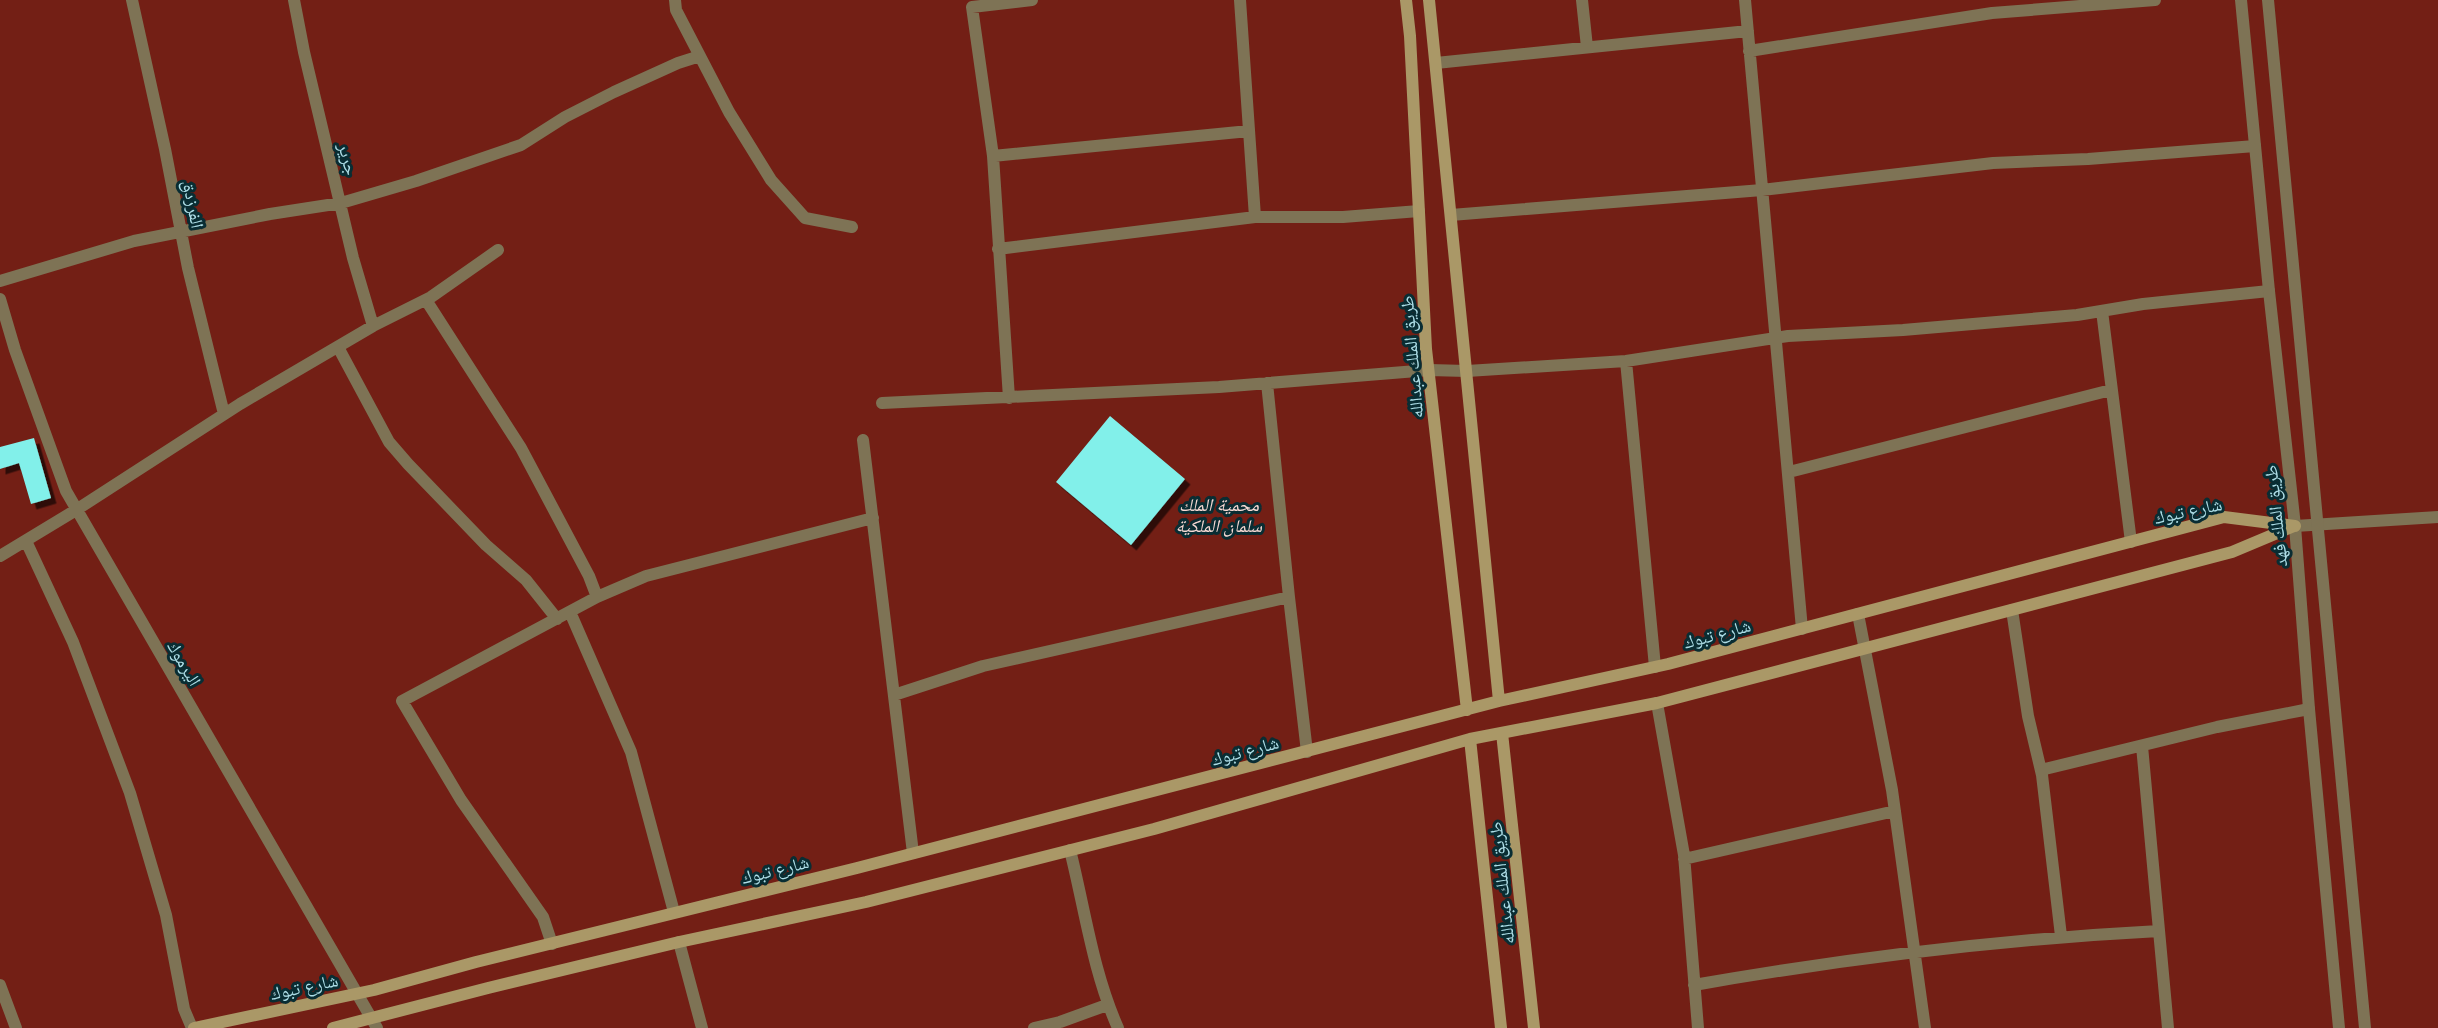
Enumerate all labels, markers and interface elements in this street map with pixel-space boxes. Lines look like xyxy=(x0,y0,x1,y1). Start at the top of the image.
street label: جرير xyxy=(333,140,365,178)
street label: الفرزدق xyxy=(178,178,210,230)
street label: طريق الملك عبدالله xyxy=(1394,295,1428,419)
street label: طريق الملك فهد xyxy=(2258,464,2292,568)
street label: شارع تبوك xyxy=(2152,491,2224,529)
park label: محمية الملك سلمان الملكية xyxy=(1176,492,1262,537)
street label: شارع تبوك xyxy=(1681,613,1753,653)
street label: اليرموك xyxy=(162,636,208,690)
street label: شارع تبوك xyxy=(1209,730,1281,770)
street label: طريق الملك عبدالله xyxy=(1483,821,1519,945)
street label: شارع تبوك xyxy=(739,849,811,889)
street label: شارع تبوك xyxy=(268,967,340,1005)

